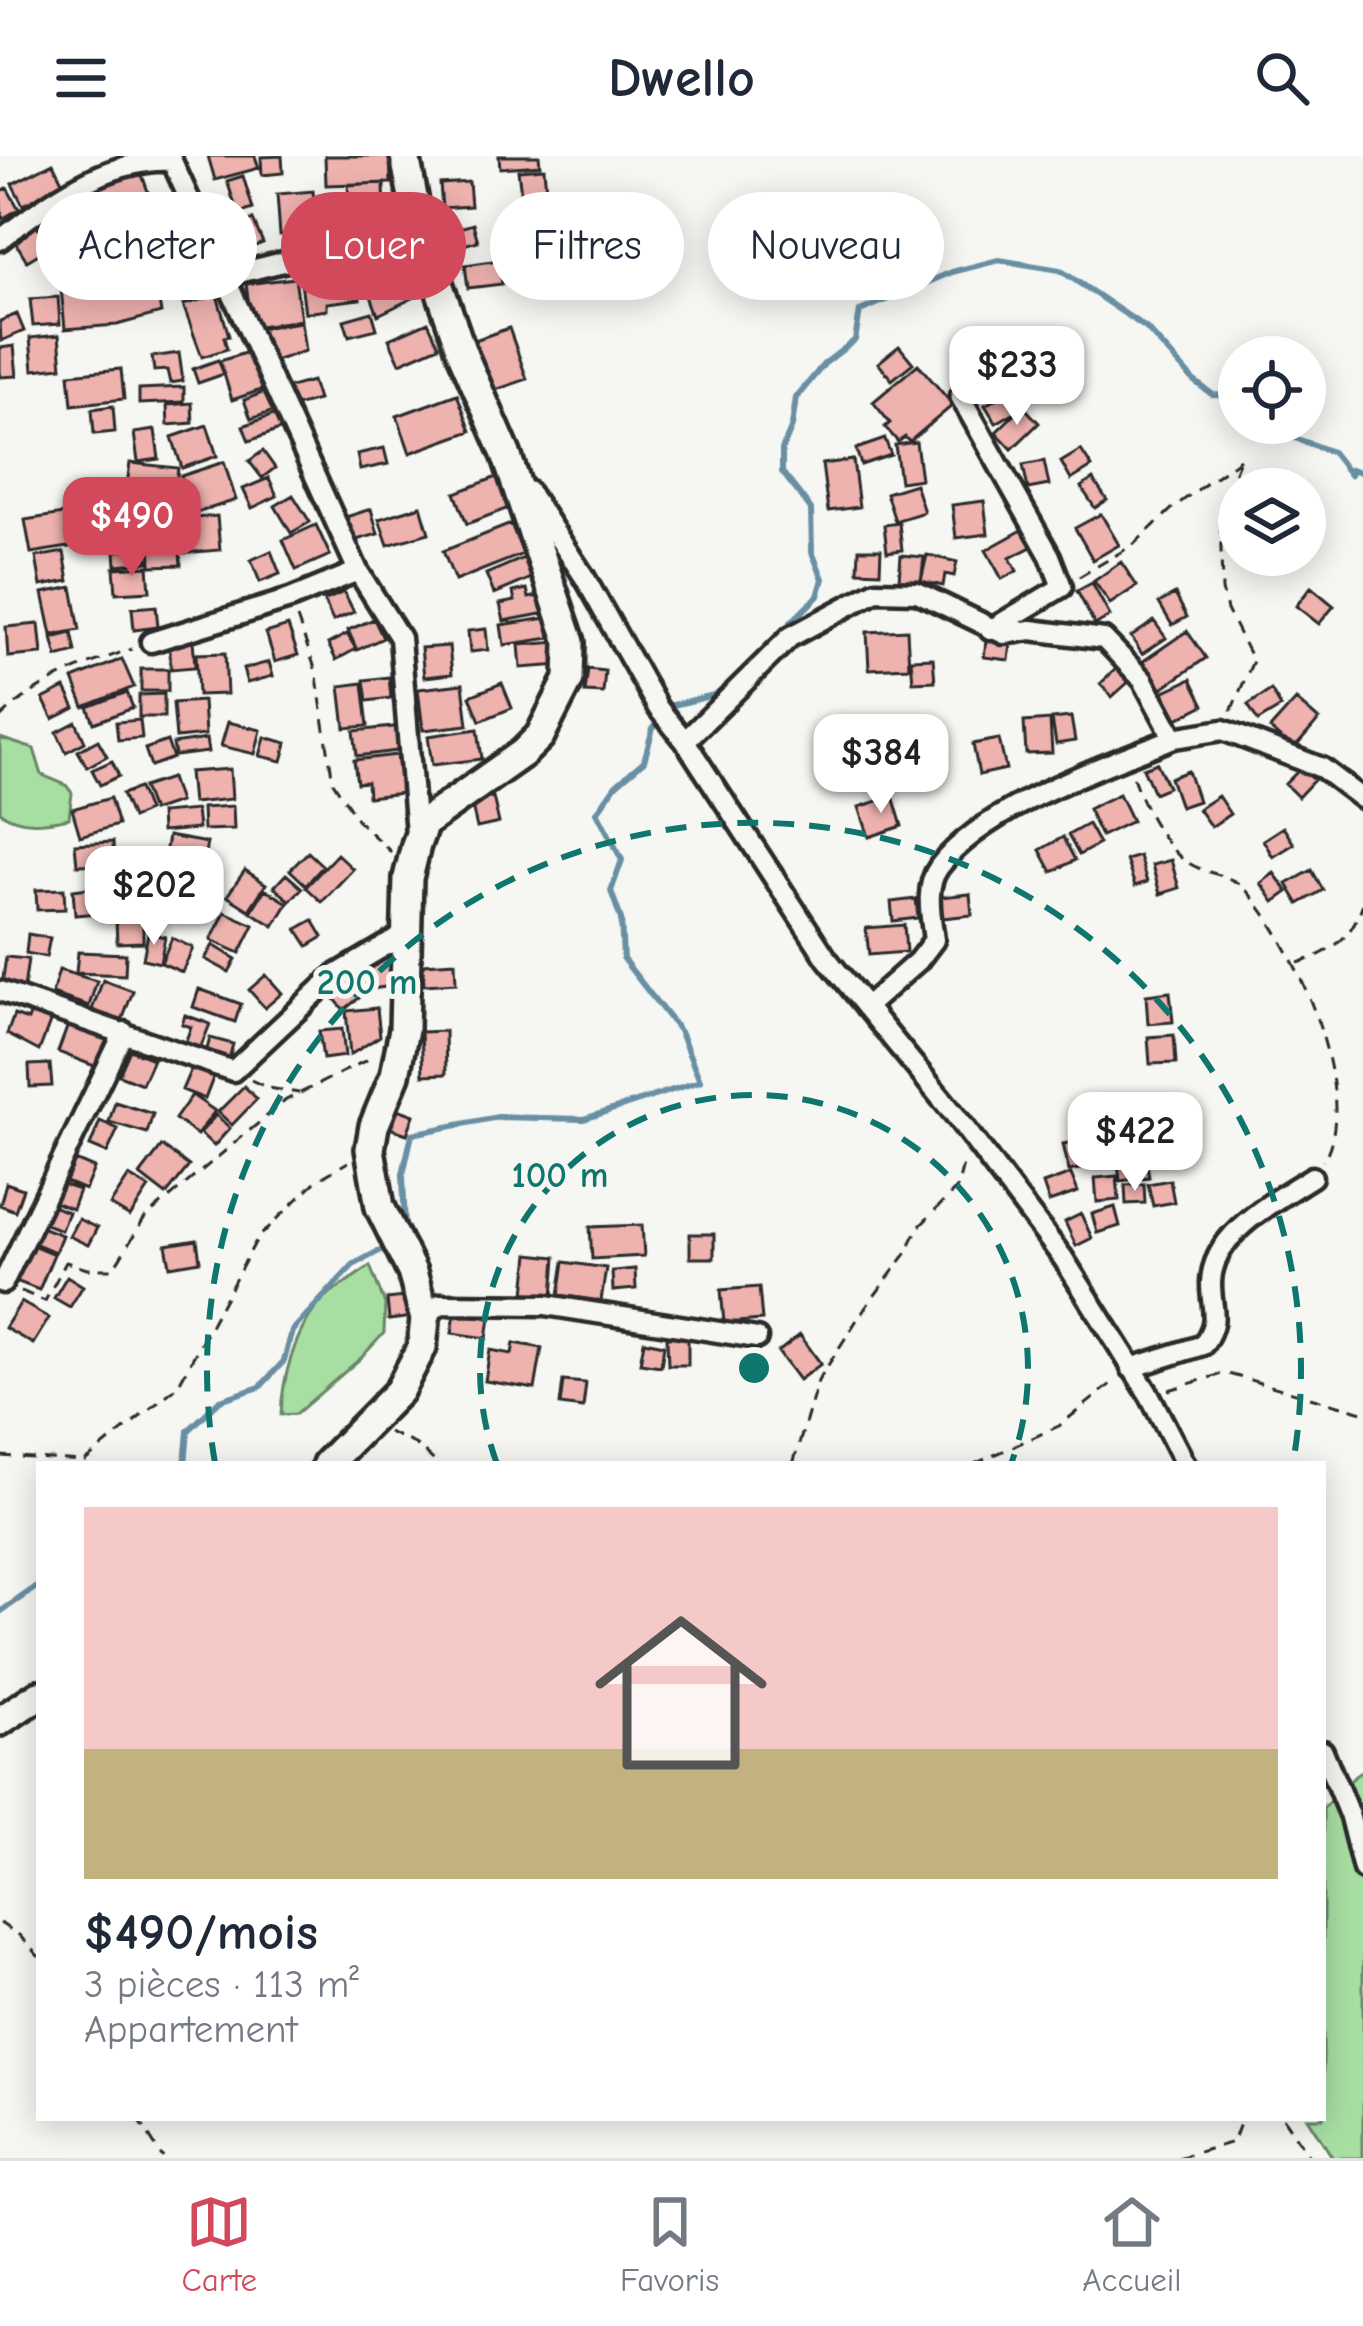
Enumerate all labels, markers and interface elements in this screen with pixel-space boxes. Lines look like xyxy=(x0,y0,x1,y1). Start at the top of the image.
icon: menu xyxy=(48,45,114,111)
icon: search xyxy=(1249,45,1315,111)
text: Dwello xyxy=(608,47,755,110)
chip: Acheter xyxy=(36,192,257,300)
chip: Louer xyxy=(281,192,466,300)
chip: Filtres xyxy=(490,192,684,300)
chip: Nouveau xyxy=(708,192,944,300)
pin: $233 xyxy=(946,326,1088,428)
map controls xyxy=(1218,336,1326,576)
button: locate xyxy=(1218,336,1326,444)
text: $233 xyxy=(976,342,1058,387)
button: layers xyxy=(1218,468,1326,576)
pin: $490 xyxy=(61,477,203,579)
text: $490 xyxy=(90,493,174,538)
pin: $384 xyxy=(810,714,952,816)
text: $384 xyxy=(841,730,921,775)
pin: $202 xyxy=(83,846,225,948)
text: $202 xyxy=(112,862,196,907)
text: 200 m xyxy=(317,962,417,1003)
pin: $422 xyxy=(1064,1092,1206,1194)
text: $422 xyxy=(1095,1108,1175,1153)
text: 100 m xyxy=(512,1155,608,1196)
centre of rings xyxy=(733,1347,775,1389)
icon: home xyxy=(573,1585,789,1801)
text: $490/mois xyxy=(84,1903,318,1962)
text: 3 pièces · 113 m² xyxy=(84,1962,359,2007)
text: Appartement xyxy=(84,2007,298,2052)
tab: Carte xyxy=(182,2189,257,2299)
tab: Favoris xyxy=(620,2189,719,2299)
tab: Accueil xyxy=(1082,2189,1181,2299)

